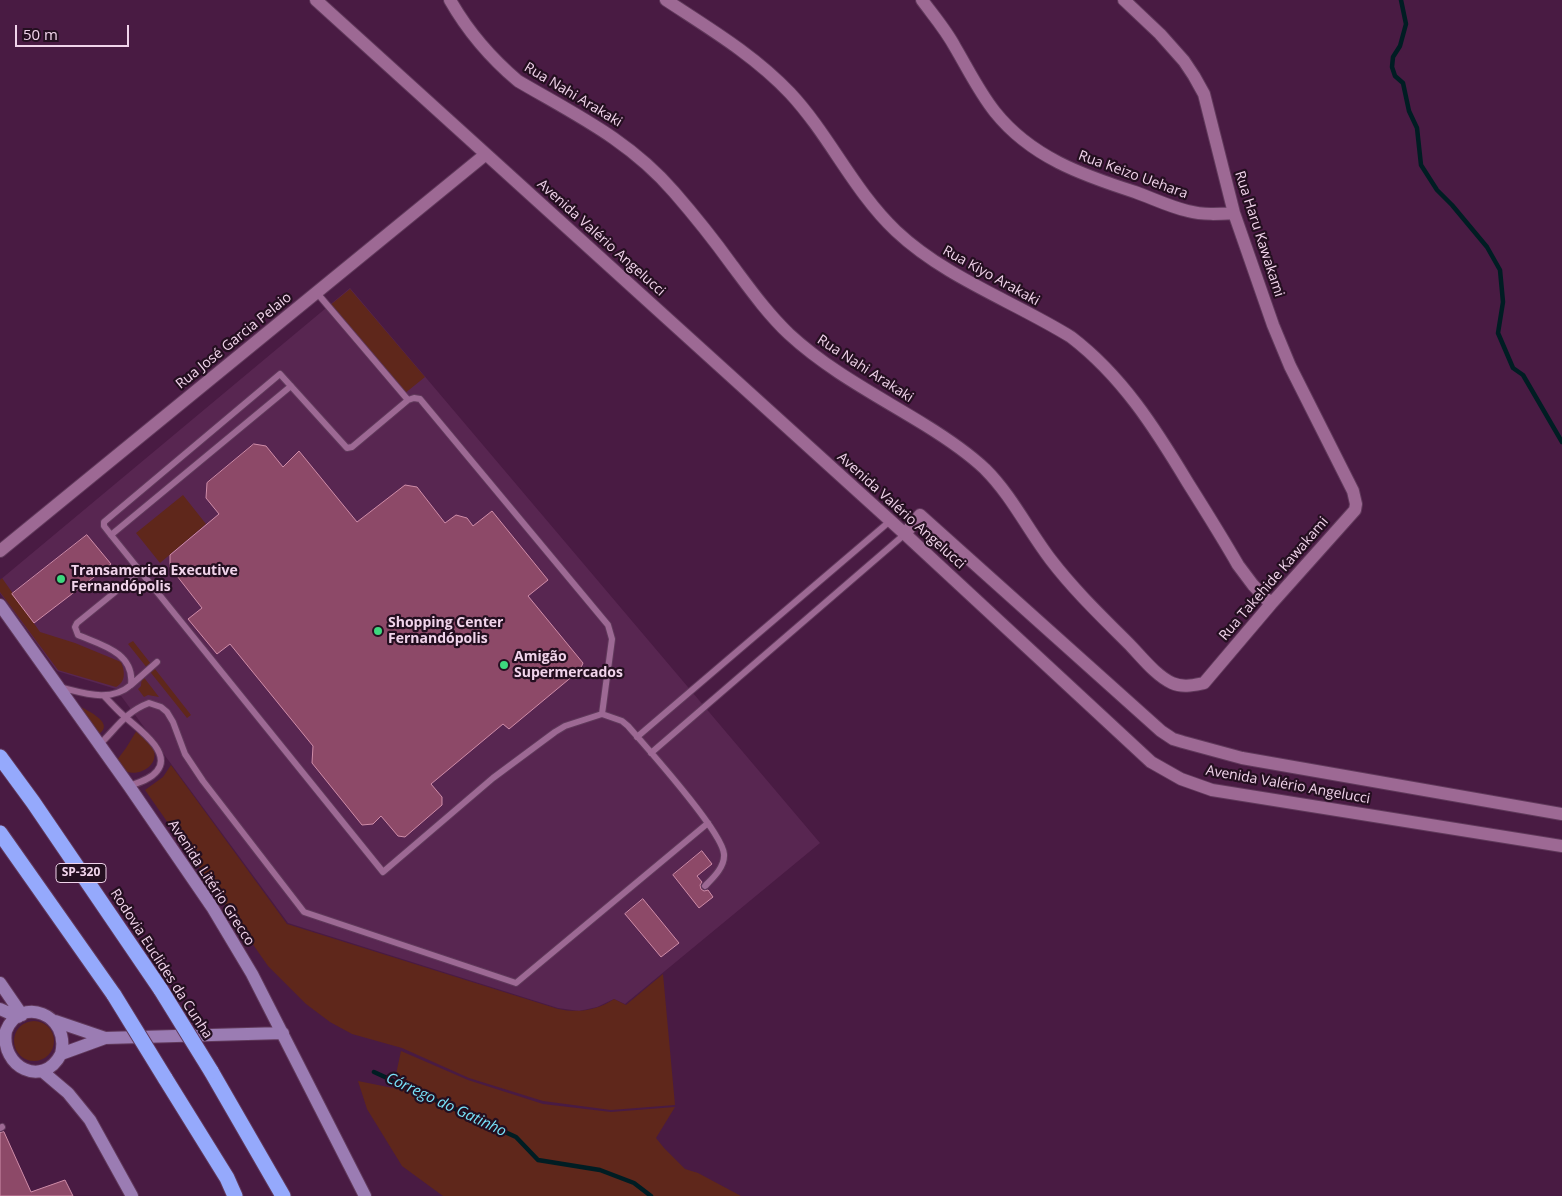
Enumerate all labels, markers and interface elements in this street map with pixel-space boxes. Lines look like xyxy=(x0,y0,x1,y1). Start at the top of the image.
scale bar xyxy=(18,15,131,47)
text: 50 m xyxy=(23,24,58,44)
street label: Rua Nahi Arakaki xyxy=(521,59,625,131)
street label: Rua Keizo Uehara xyxy=(1076,147,1190,203)
street label: Rua Haru Kawakami xyxy=(1231,169,1287,299)
street label: Avenida Valério Angelucci xyxy=(533,176,669,300)
street label: Rua Kiyo Arakaki xyxy=(940,242,1042,310)
street label: Rua José Garcia Pelaio xyxy=(173,289,295,393)
street label: Rua Nahi Arakaki xyxy=(814,332,916,406)
street label: Avenida Valério Angelucci xyxy=(833,449,969,573)
street label: Rua Takehide Kawakami xyxy=(1216,514,1332,644)
place label: Transamerica Executive Fernandópolis xyxy=(71,563,238,596)
marker: Transamerica Executive Fernandópolis xyxy=(55,573,67,585)
place label: Shopping Center Fernandópolis xyxy=(388,615,503,648)
marker: Shopping Center Fernandópolis xyxy=(372,625,384,637)
place label: Amigão Supermercados xyxy=(514,649,623,682)
marker: Amigão Supermercados xyxy=(498,659,510,671)
street label: Avenida Valério Angelucci xyxy=(1205,762,1371,808)
street label: Avenida Litério Grecco xyxy=(164,817,258,949)
road number: SP-320 xyxy=(56,864,106,882)
street label: Rodovia Euclides da Cunha xyxy=(106,886,216,1042)
water label: Córrego do Gatinho xyxy=(383,1069,509,1141)

